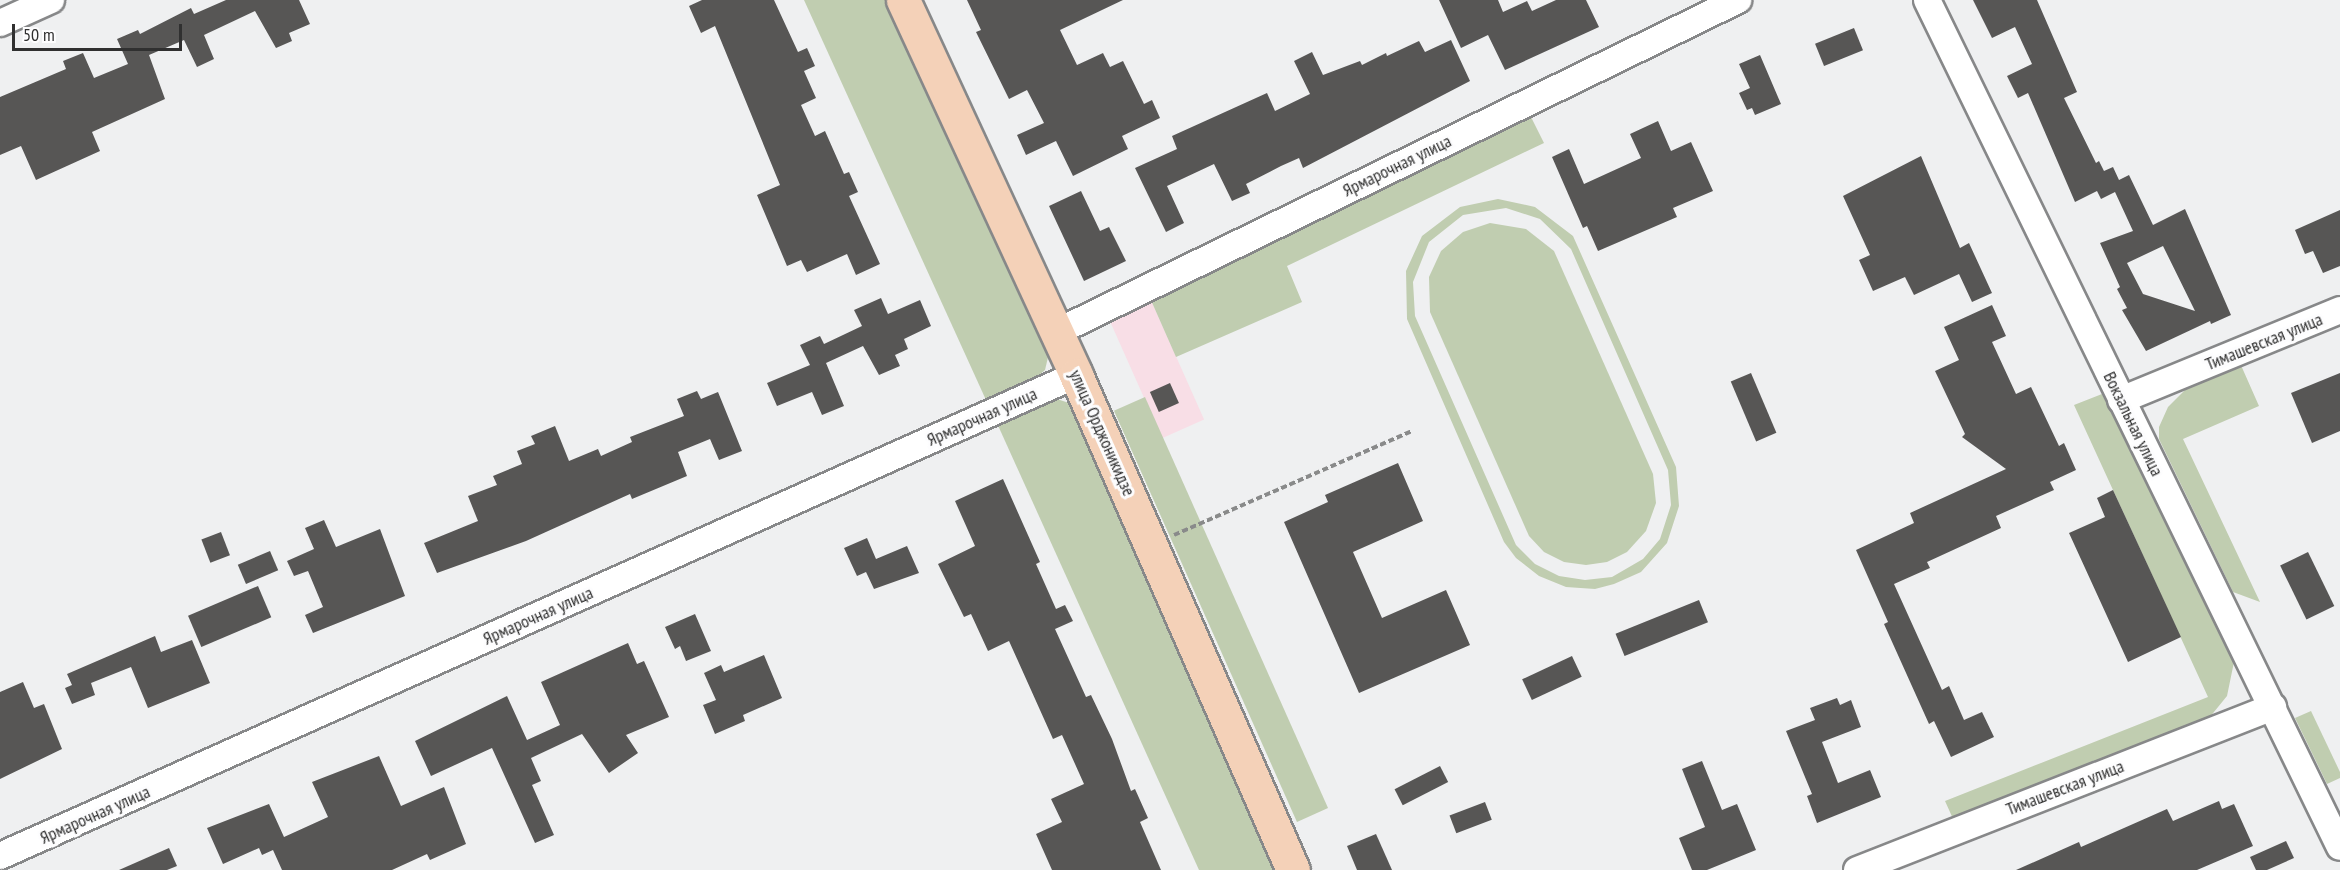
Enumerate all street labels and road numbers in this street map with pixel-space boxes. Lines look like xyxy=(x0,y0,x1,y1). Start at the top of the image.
street label: Ярмарочная улица xyxy=(1339,130,1455,202)
street label: Тимашевская улица xyxy=(2202,309,2326,375)
street label: улица Орджоникидзе xyxy=(1064,367,1140,499)
street label: Вокзальная улица xyxy=(2098,368,2168,480)
street label: Ярмарочная улица xyxy=(924,383,1040,451)
street label: Ярмарочная улица xyxy=(480,582,596,650)
street label: Тимашевская улица xyxy=(2003,756,2127,820)
street label: Ярмарочная улица xyxy=(37,781,153,849)

